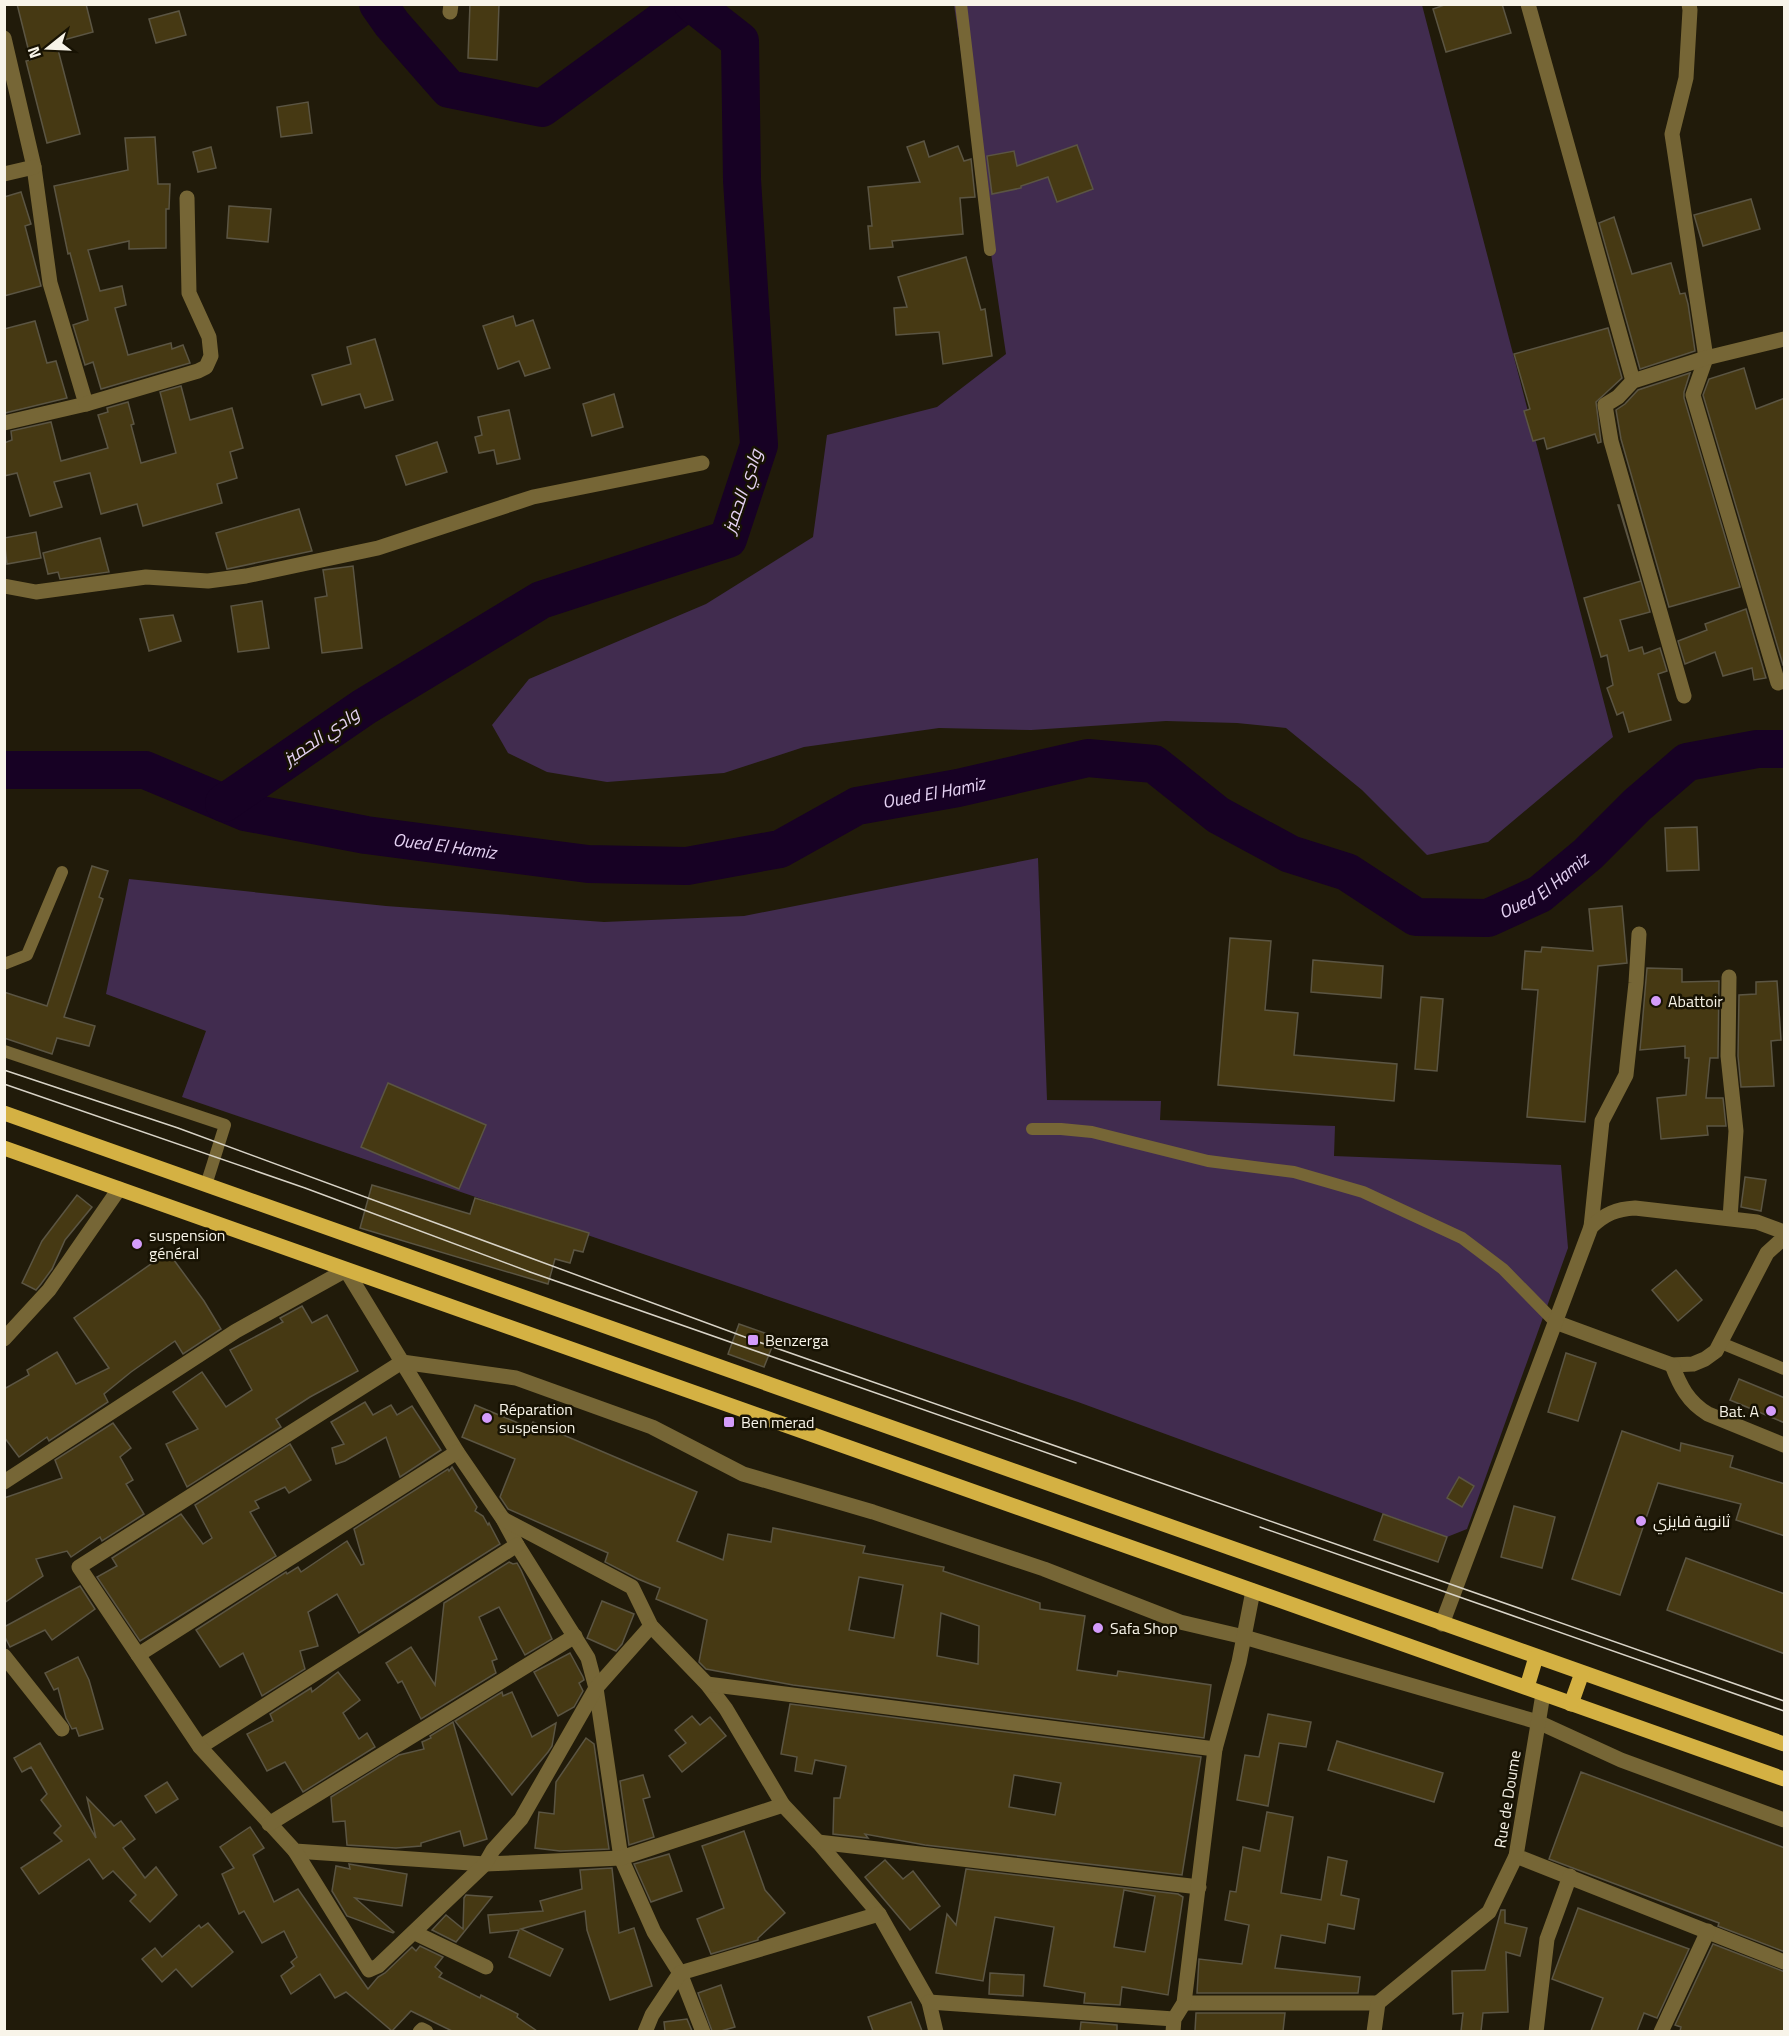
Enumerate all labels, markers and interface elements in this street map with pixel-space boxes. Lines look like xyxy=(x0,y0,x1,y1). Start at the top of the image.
north arrow xyxy=(18,18,78,78)
text: N xyxy=(21,44,47,62)
water label: وادي الحميز xyxy=(714,444,770,539)
water label: وادي الحميز xyxy=(276,700,366,773)
water label: Oued El Hamiz xyxy=(880,768,989,815)
water label: Oued El Hamiz xyxy=(391,825,499,866)
water label: Oued El Hamiz xyxy=(1494,845,1595,925)
place label: Abattoir xyxy=(1668,989,1723,1013)
marker: Abattoir xyxy=(1649,994,1663,1008)
place label: suspension général xyxy=(149,1223,225,1265)
marker: suspension général xyxy=(130,1237,144,1251)
place label: Benzerga xyxy=(765,1328,829,1352)
marker: Benzerga xyxy=(746,1333,760,1347)
place label: Réparation suspension xyxy=(499,1397,575,1439)
place label: Bat. A xyxy=(1719,1399,1759,1423)
marker: Bat. A xyxy=(1764,1404,1778,1418)
place label: Ben merad xyxy=(741,1410,815,1434)
marker: Réparation suspension xyxy=(480,1411,494,1425)
marker: Ben merad xyxy=(722,1415,736,1429)
place label: ثانوية فايزي xyxy=(1653,1509,1731,1535)
marker: ثانوية فايزي xyxy=(1634,1514,1648,1528)
place label: Safa Shop xyxy=(1110,1616,1178,1640)
marker: Safa Shop xyxy=(1091,1621,1105,1635)
street label: Rue de Doume xyxy=(1487,1748,1527,1850)

